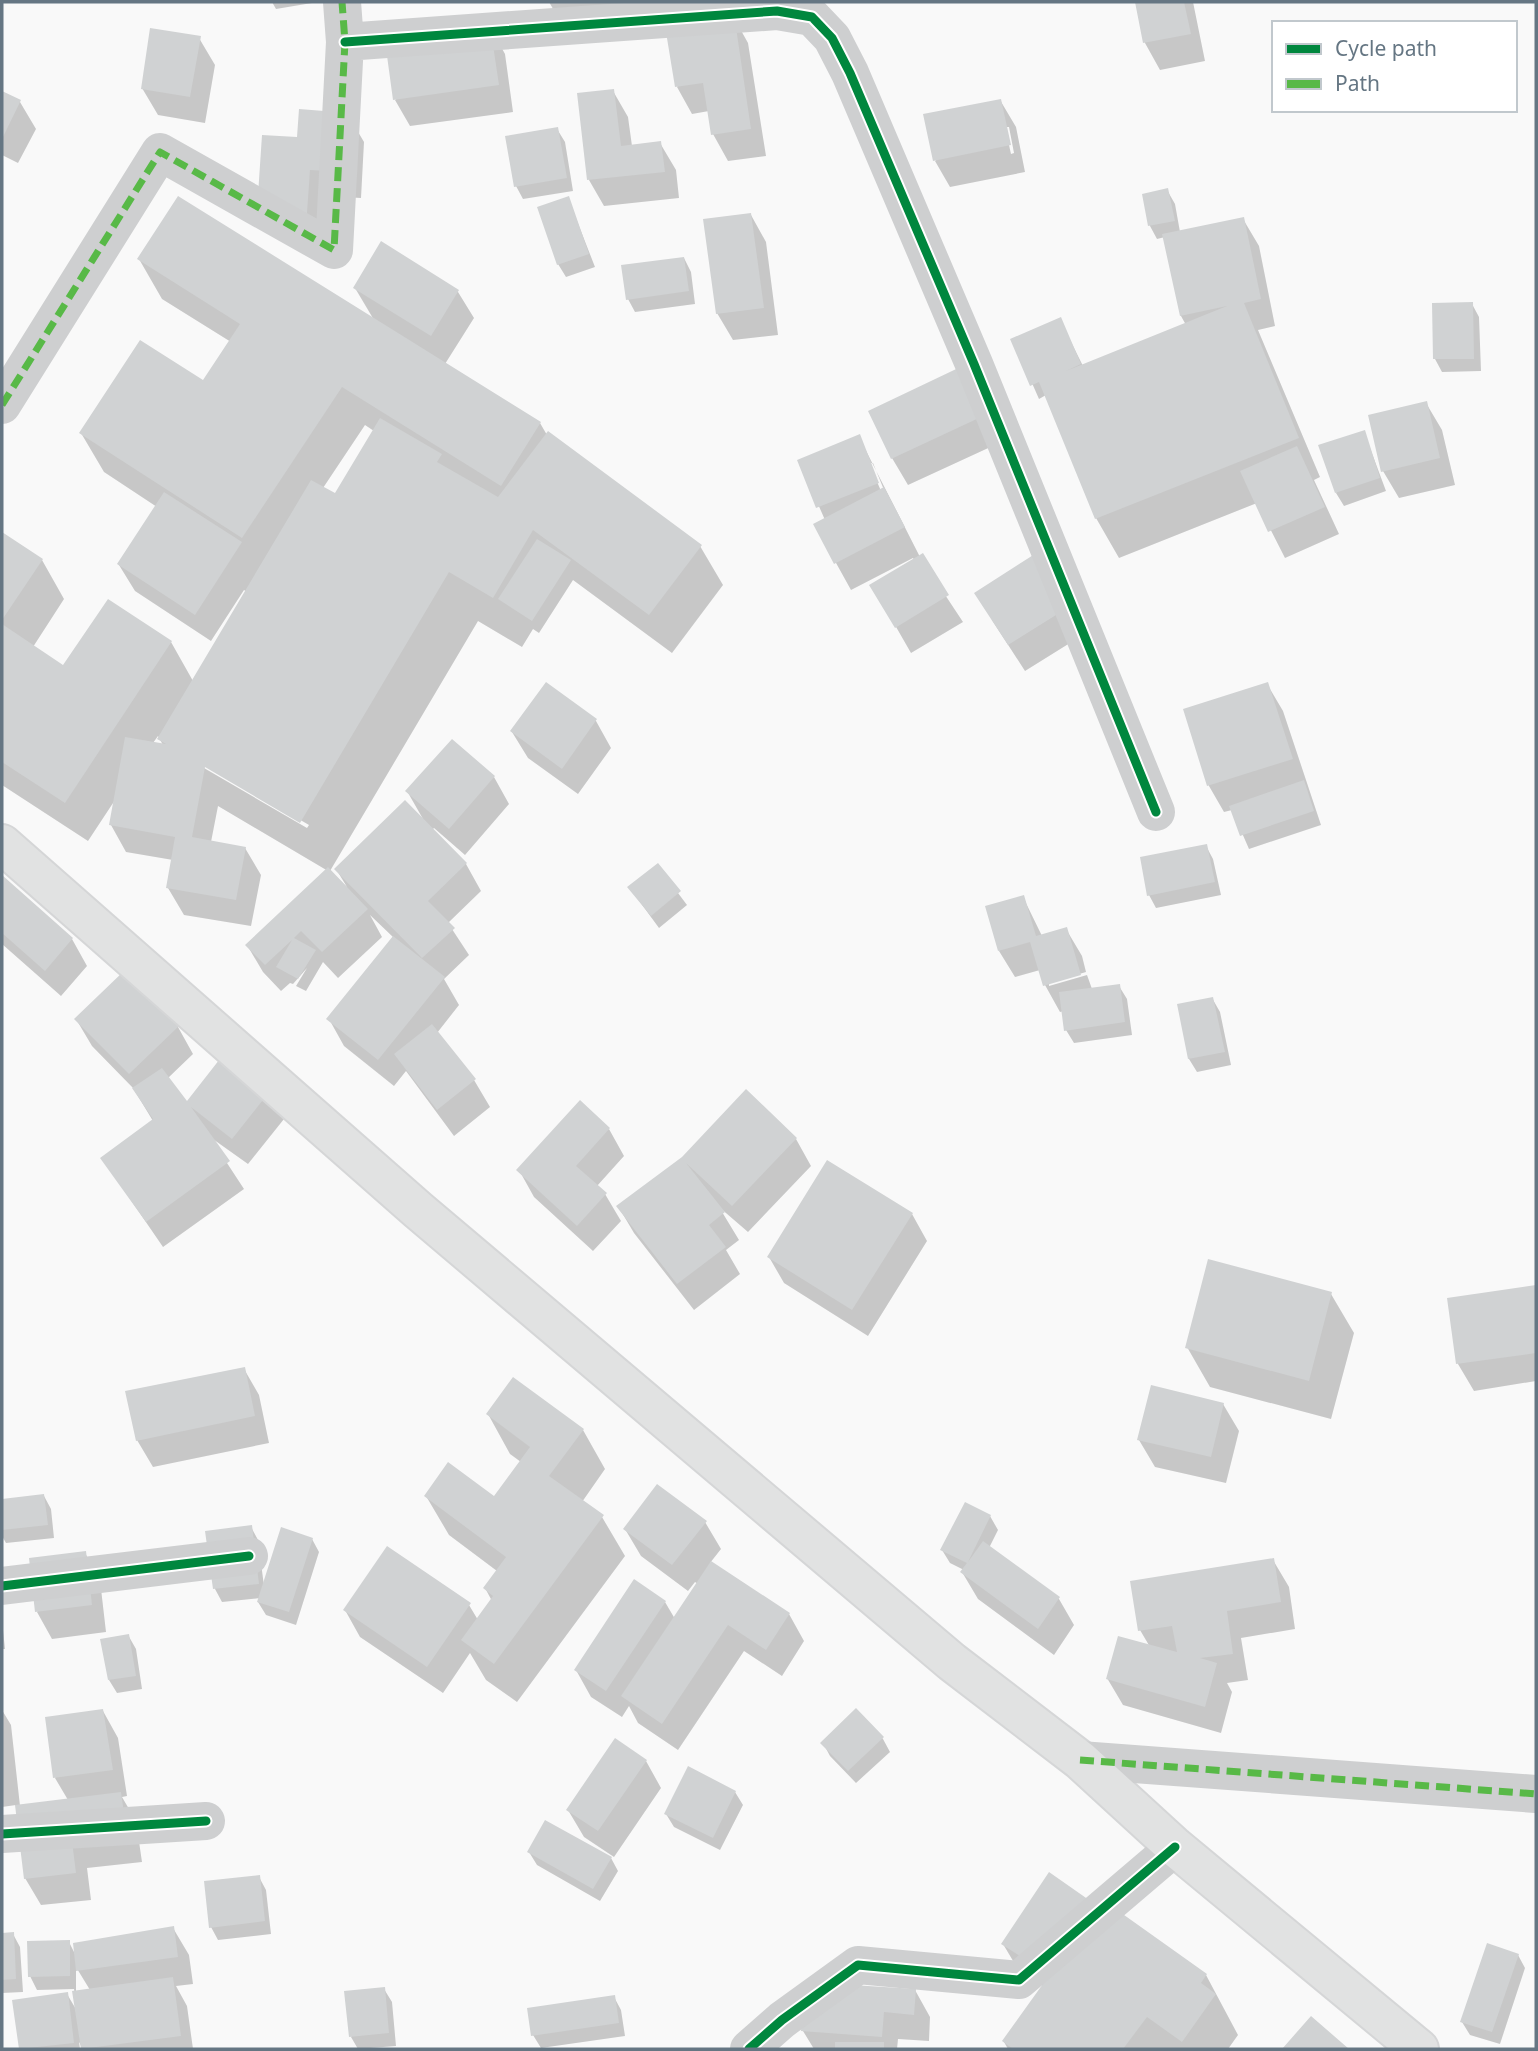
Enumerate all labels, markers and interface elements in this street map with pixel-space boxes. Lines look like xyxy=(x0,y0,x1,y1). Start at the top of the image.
legend xyxy=(1272,21,1517,112)
text: Cycle path xyxy=(1335,34,1437,62)
text: Path xyxy=(1335,69,1380,97)

